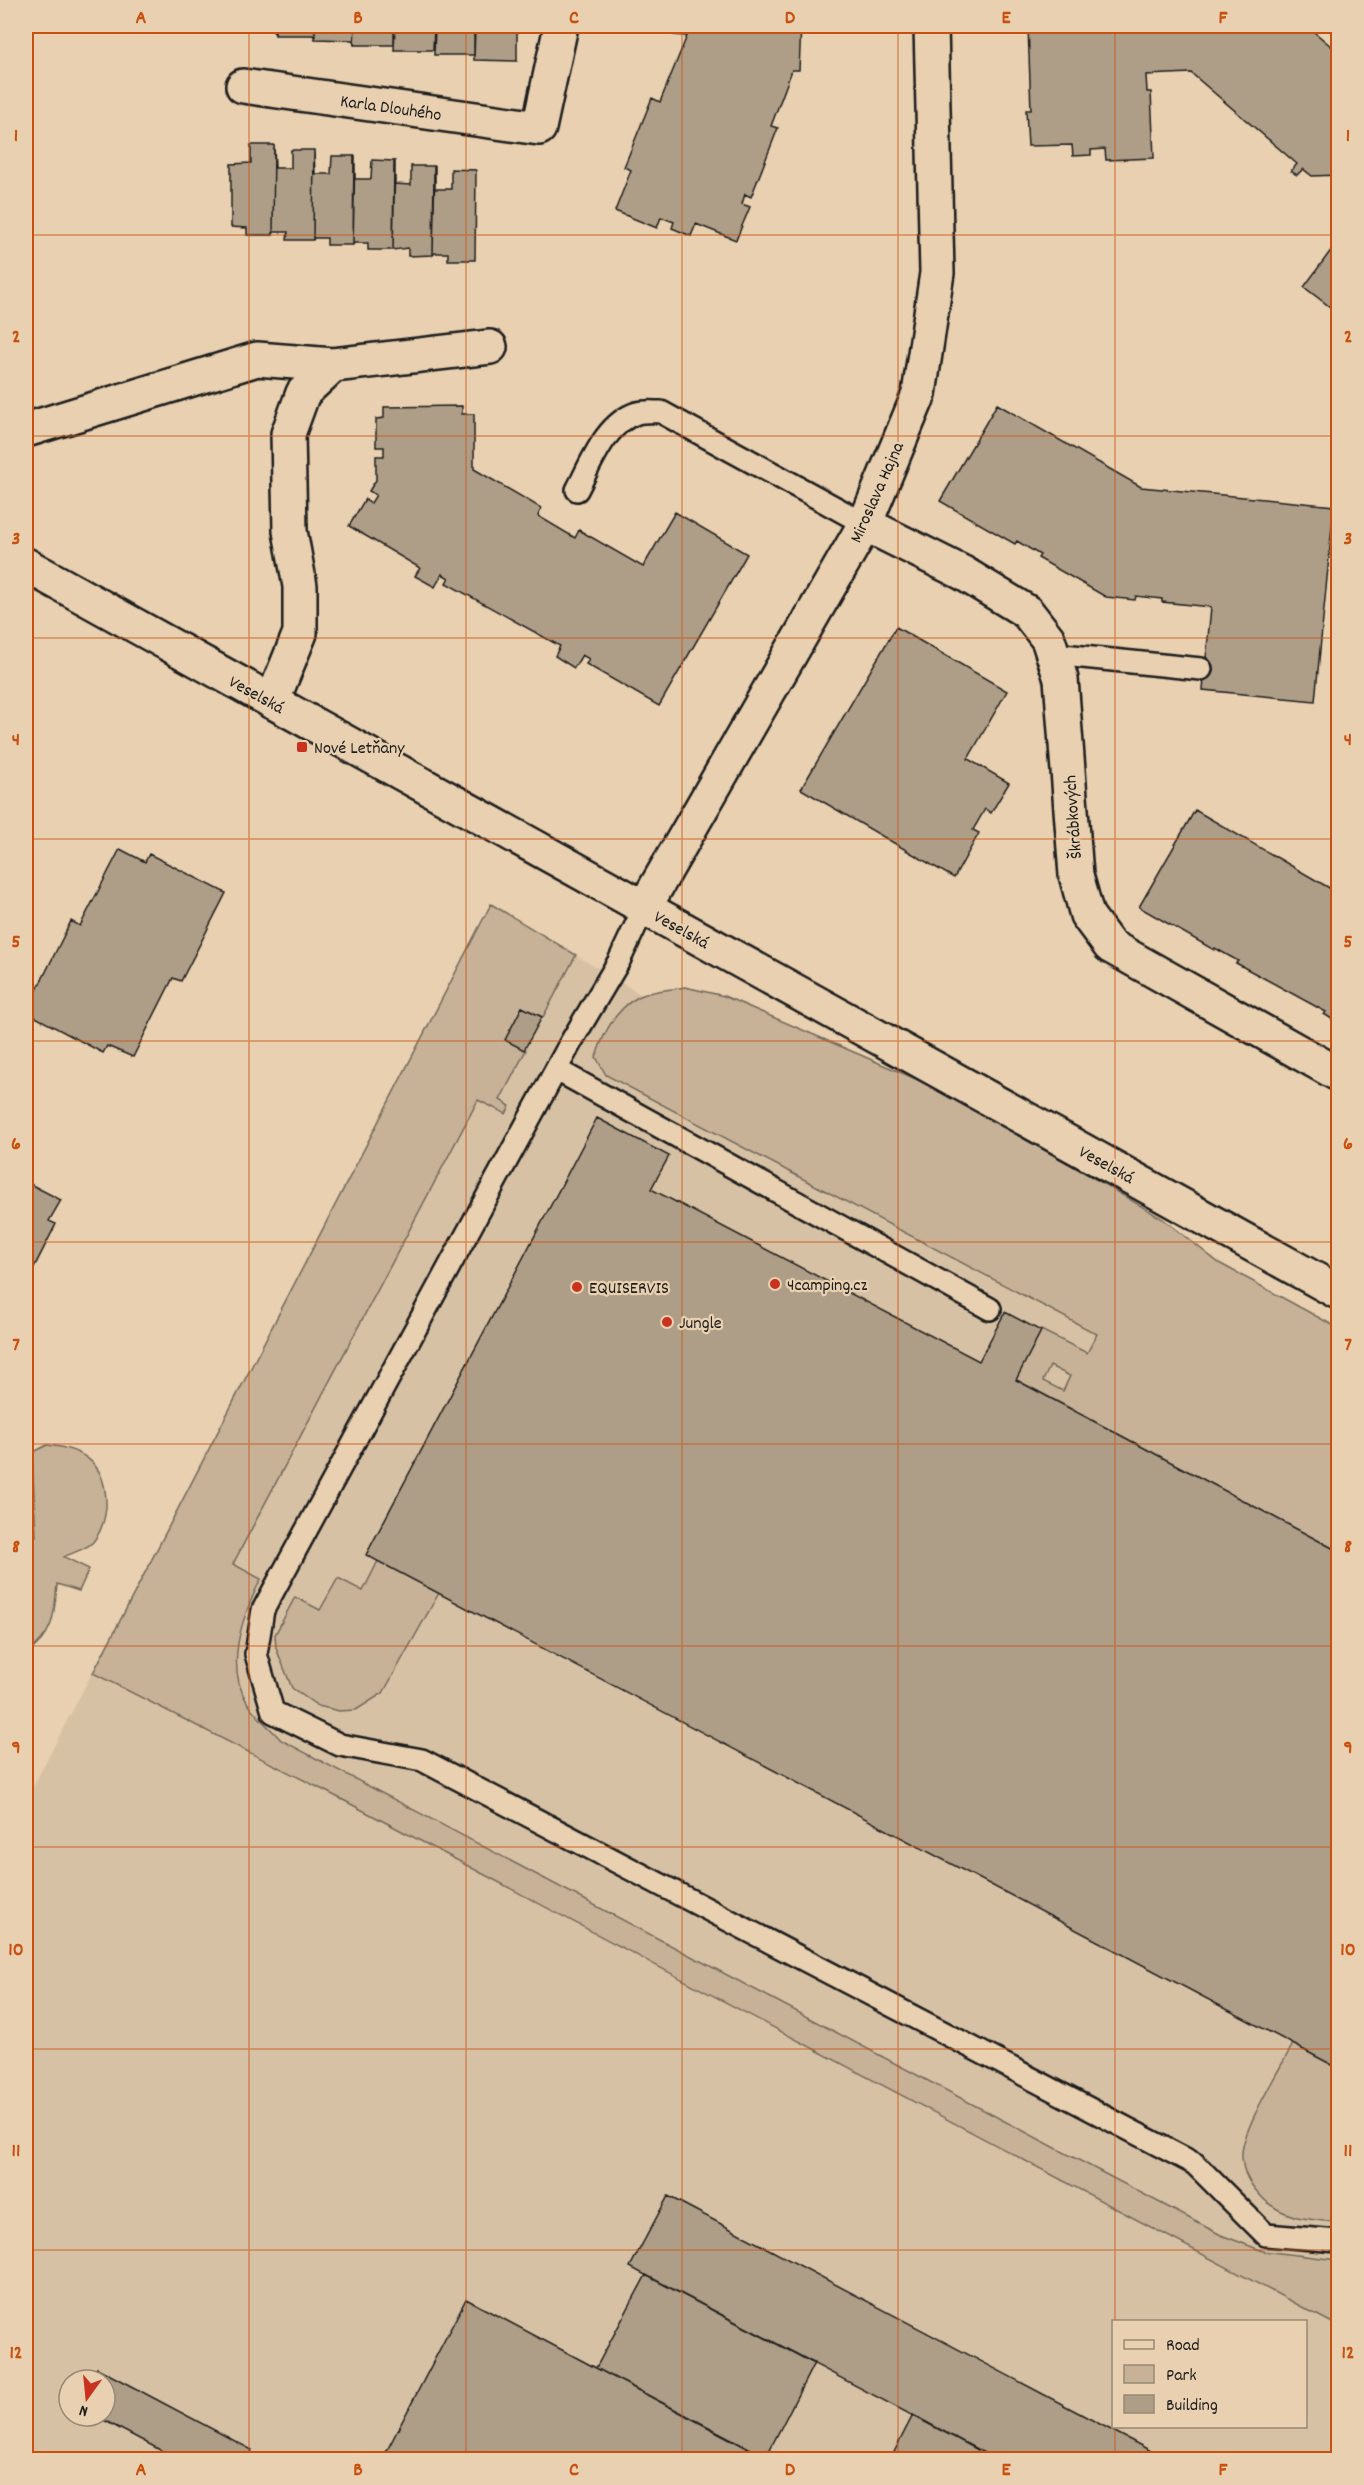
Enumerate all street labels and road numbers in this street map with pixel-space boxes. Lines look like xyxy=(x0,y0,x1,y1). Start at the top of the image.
street label: Karla Dlouhého xyxy=(338,90,443,129)
street label: Miroslava Hajna xyxy=(845,438,912,547)
street label: Veselská xyxy=(223,671,288,722)
street label: Škrábkových xyxy=(1059,774,1090,860)
street label: Veselská xyxy=(648,906,713,957)
street label: Veselská xyxy=(1073,1141,1138,1192)

